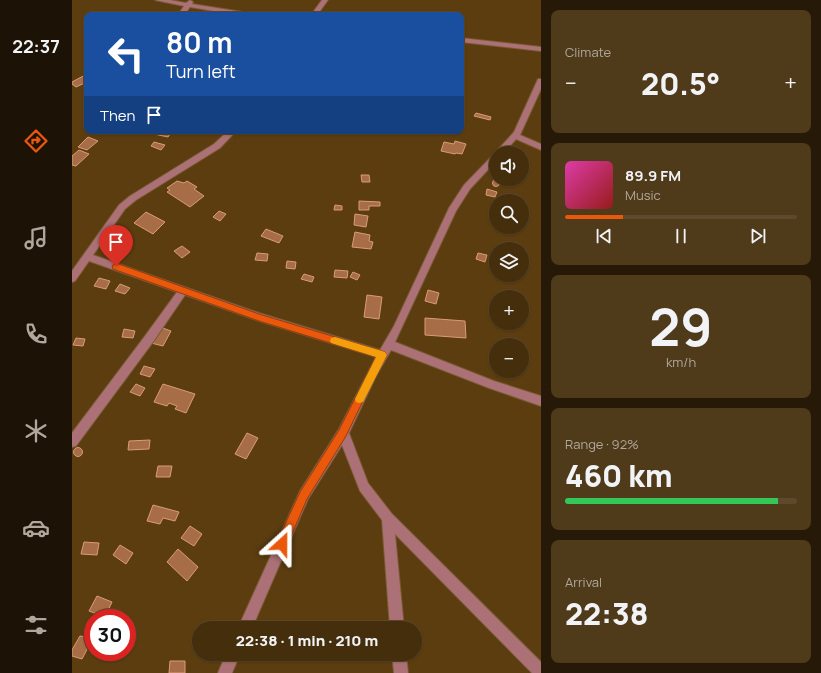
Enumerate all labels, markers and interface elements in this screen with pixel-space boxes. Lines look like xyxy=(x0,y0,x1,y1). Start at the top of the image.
text: 80 m xyxy=(166,23,232,61)
icon: left xyxy=(100,28,152,80)
text: 22:37 xyxy=(12,34,60,58)
text: Climate xyxy=(565,43,611,61)
text: Turn left xyxy=(166,59,236,83)
text: 20.5° xyxy=(641,63,720,104)
text: − xyxy=(565,68,577,98)
text: + xyxy=(784,68,797,98)
icon: arrive xyxy=(143,104,165,126)
text: Then xyxy=(100,105,135,126)
icon: directions xyxy=(22,127,50,155)
map controls xyxy=(489,146,529,378)
button: sound xyxy=(489,146,529,186)
text: 89.9 FM xyxy=(625,165,681,186)
text: Music xyxy=(625,186,661,204)
button: search xyxy=(489,194,529,234)
icon: music xyxy=(22,224,50,252)
pin xyxy=(99,225,133,266)
icon: previous xyxy=(593,225,615,247)
icon: pause xyxy=(670,225,692,247)
icon: next xyxy=(747,225,769,247)
icon: arrive xyxy=(105,231,127,253)
button: layers xyxy=(489,242,529,282)
button: + xyxy=(489,290,529,330)
text: 29 xyxy=(649,291,713,362)
icon: phone xyxy=(22,320,50,348)
button: − xyxy=(489,338,529,378)
text: km/h xyxy=(666,353,696,371)
icon: climate xyxy=(22,417,50,445)
text: Range · 92% xyxy=(565,435,639,453)
text: 460 km xyxy=(565,455,672,496)
icon: car xyxy=(22,514,50,542)
position arrow xyxy=(261,523,303,565)
text: Arrival xyxy=(565,573,602,591)
text: 22:38 xyxy=(565,593,648,634)
speed limit sign: 30 xyxy=(84,609,136,661)
icon: filters xyxy=(22,611,50,639)
text: 22:38 · 1 min · 210 m xyxy=(236,630,378,651)

